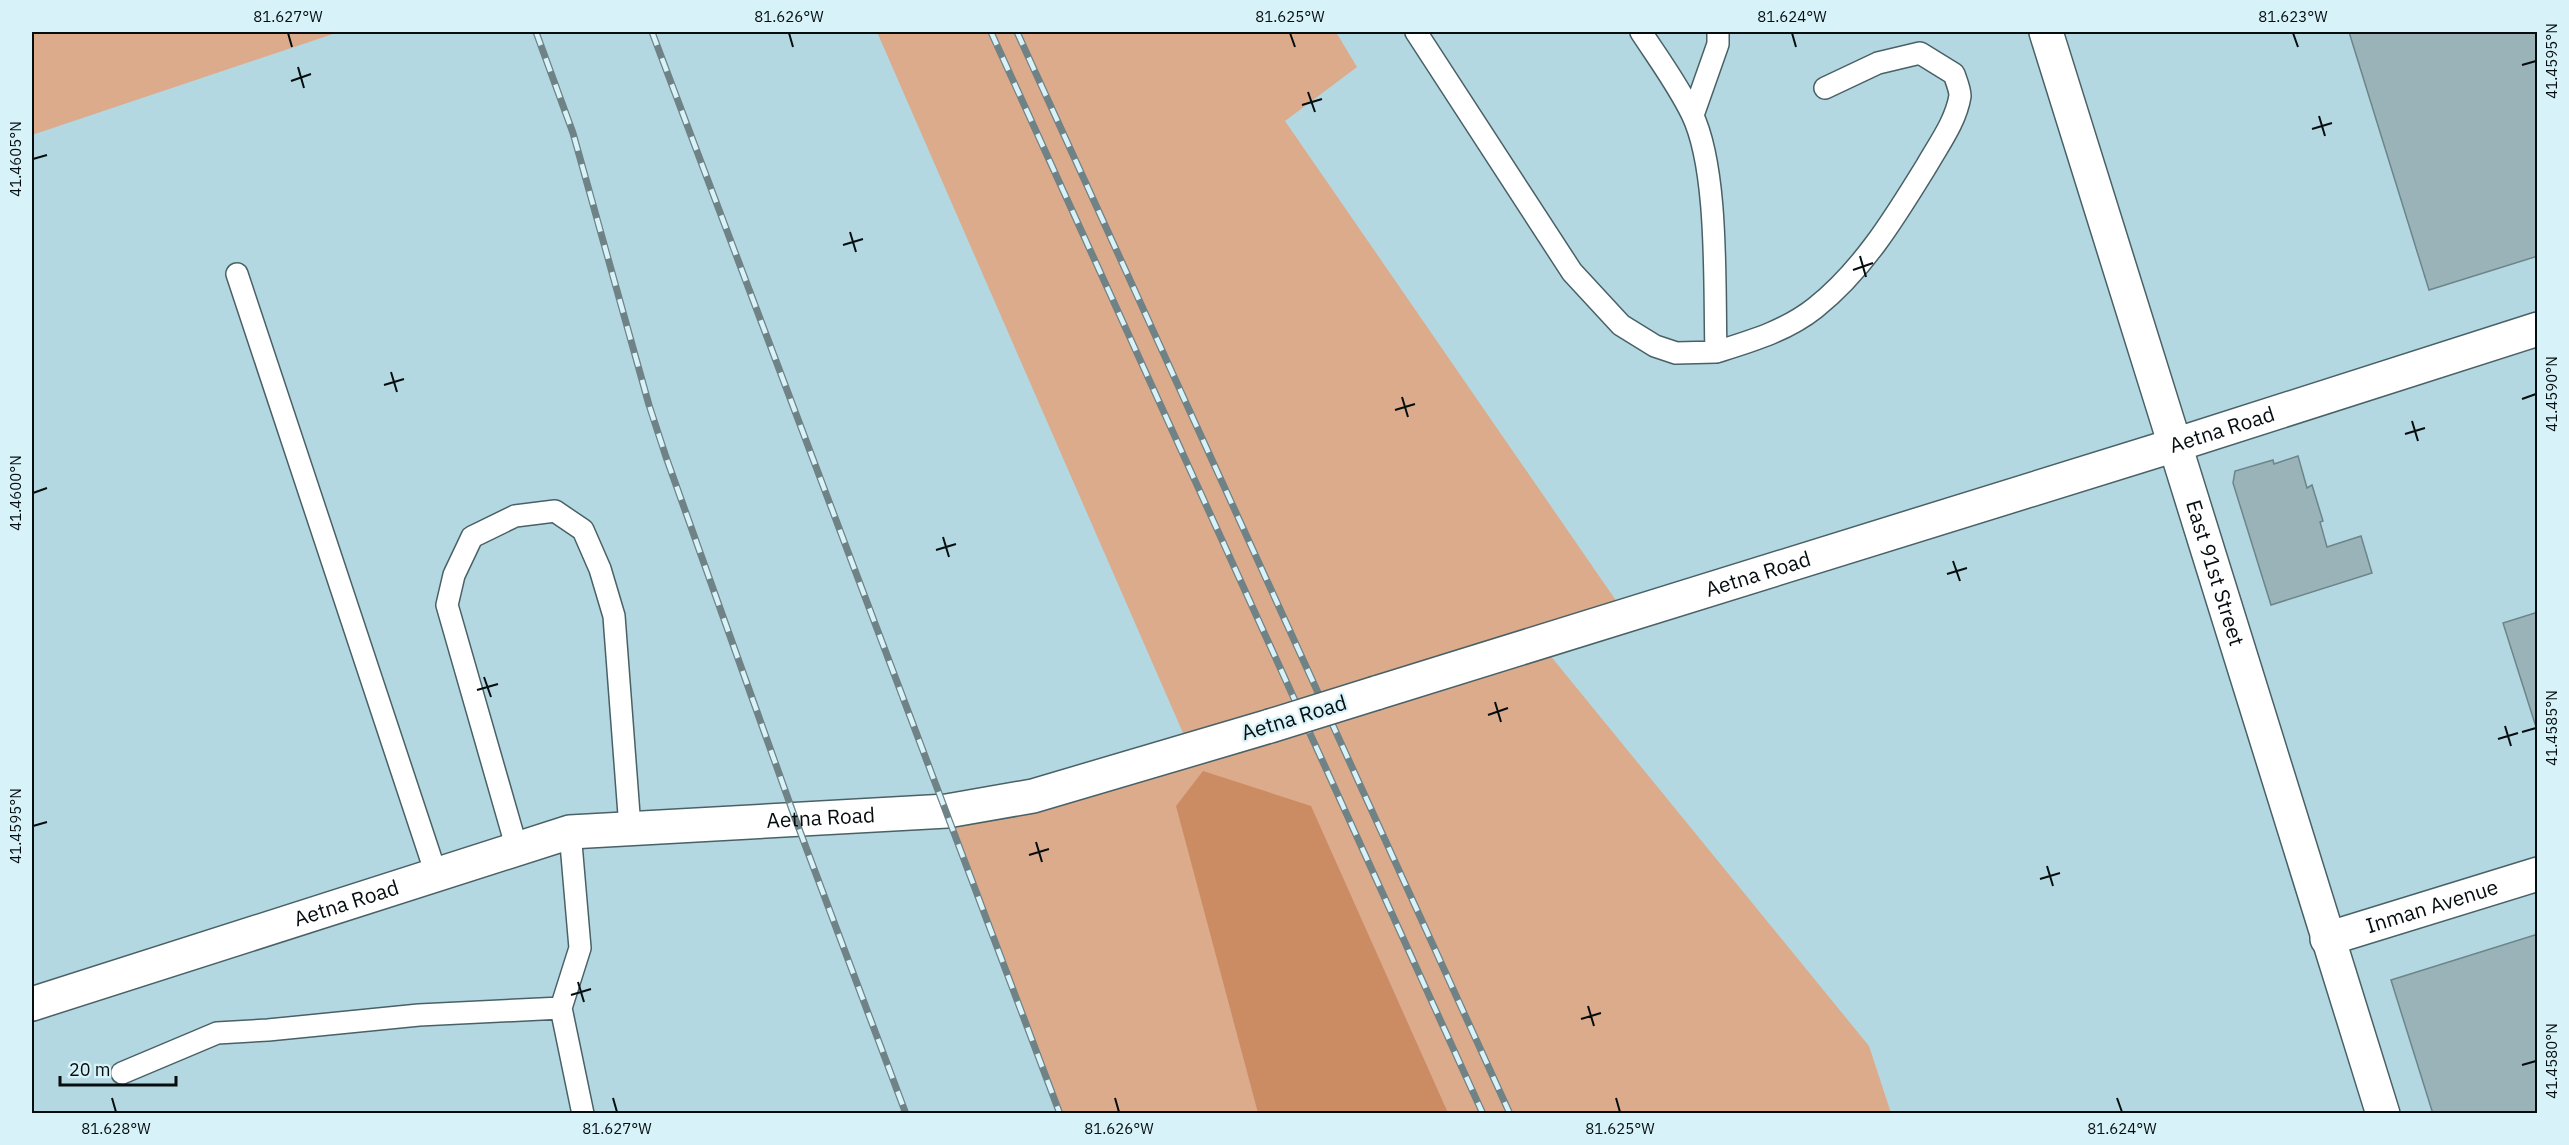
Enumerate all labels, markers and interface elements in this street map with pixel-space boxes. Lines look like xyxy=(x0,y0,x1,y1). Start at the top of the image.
text: 81.627°W xyxy=(253,7,323,26)
text: 81.626°W xyxy=(754,7,824,26)
text: 81.625°W xyxy=(1255,7,1325,26)
text: 81.624°W xyxy=(1757,7,1827,26)
text: 81.623°W xyxy=(2258,7,2328,26)
text: 41.4595°N xyxy=(2542,23,2561,99)
text: 41.4605°N xyxy=(6,121,25,197)
text: 41.4590°N xyxy=(2542,356,2561,432)
street label: Aetna Road xyxy=(2166,399,2278,459)
text: 41.4600°N xyxy=(6,455,25,531)
street label: East 91st Street xyxy=(2180,496,2252,649)
street label: Aetna Road xyxy=(1702,544,1814,603)
street label: Aetna Road xyxy=(1238,688,1350,746)
text: 41.4585°N xyxy=(2542,690,2561,766)
text: 41.4595°N xyxy=(6,788,25,864)
street label: Aetna Road xyxy=(766,800,876,834)
street label: Inman Avenue xyxy=(2362,872,2501,939)
street label: Aetna Road xyxy=(290,873,402,932)
text: 41.4580°N xyxy=(2542,1023,2561,1099)
scale bar xyxy=(60,1049,176,1087)
text: 20 m xyxy=(69,1058,111,1081)
text: 81.628°W xyxy=(81,1119,151,1138)
text: 81.627°W xyxy=(582,1119,652,1138)
text: 81.626°W xyxy=(1084,1119,1154,1138)
text: 81.625°W xyxy=(1585,1119,1655,1138)
text: 81.624°W xyxy=(2087,1119,2157,1138)

